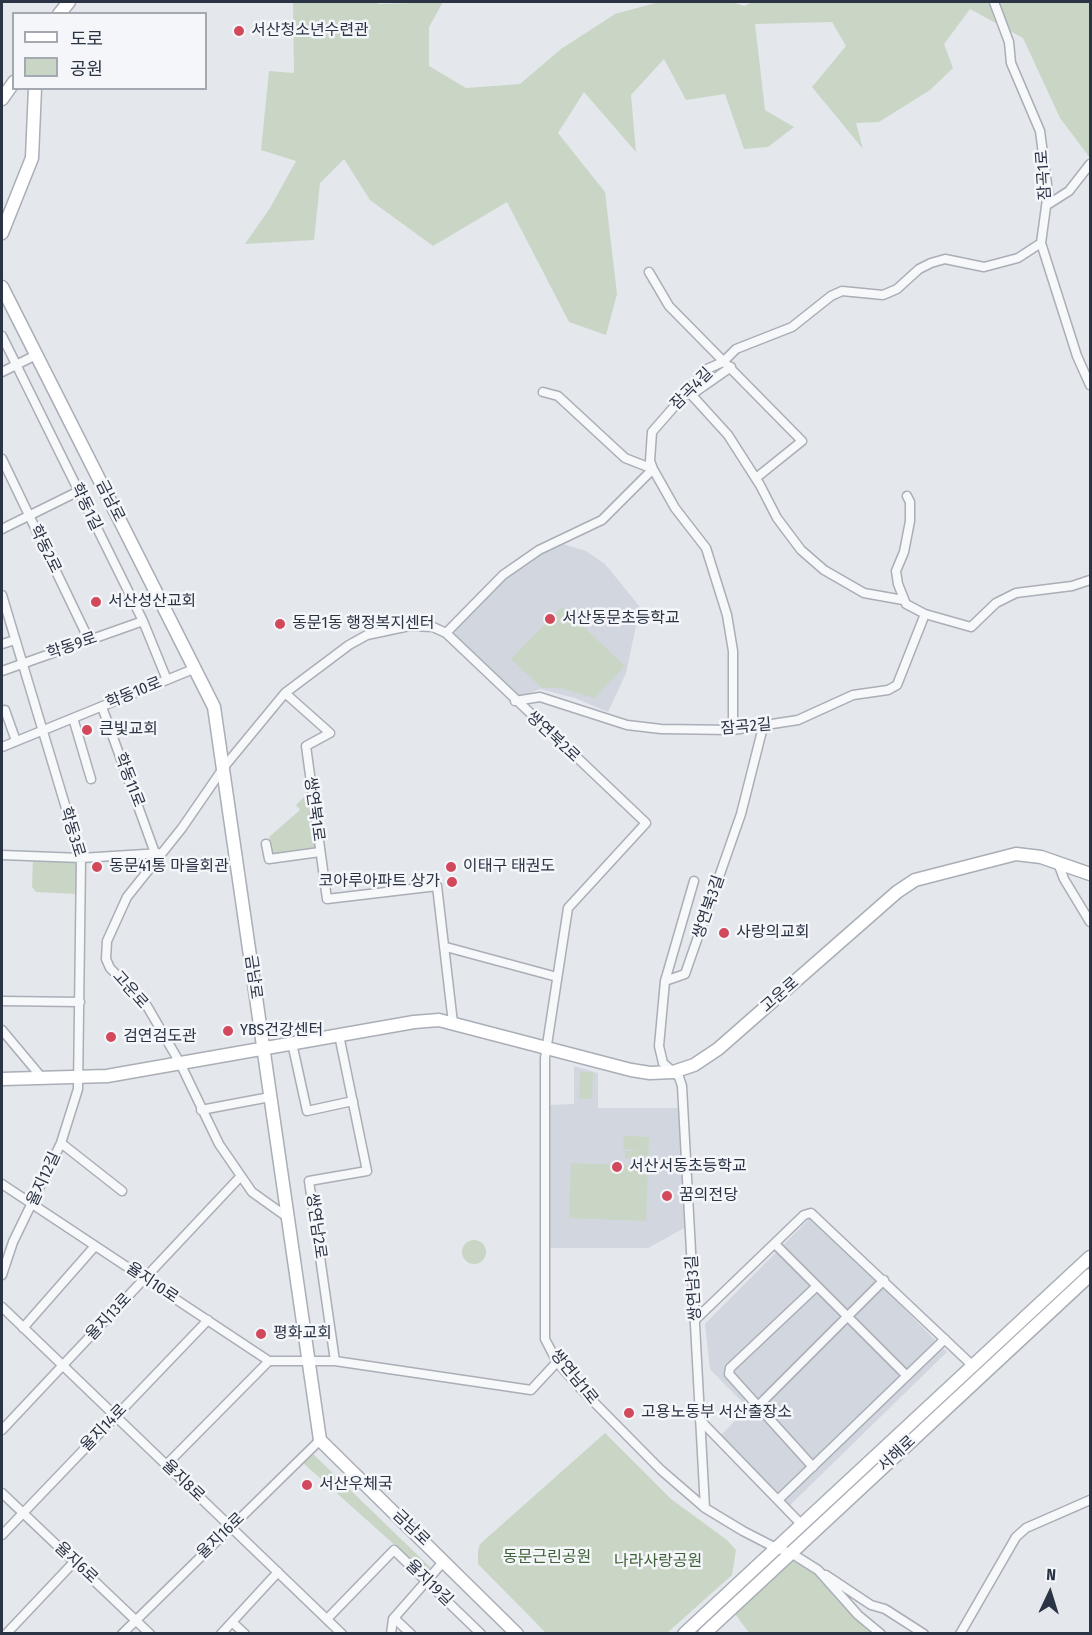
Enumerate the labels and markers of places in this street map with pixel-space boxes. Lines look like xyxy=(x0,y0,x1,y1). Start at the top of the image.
place label: 서산청소년수련관 xyxy=(251,21,369,41)
marker: 서산청소년수련관 xyxy=(232,24,246,38)
place label: 서산성산교회 xyxy=(108,592,196,612)
marker: 서산성산교회 xyxy=(89,595,103,609)
place label: 서산동문초등학교 xyxy=(562,609,680,629)
marker: 서산동문초등학교 xyxy=(543,612,557,626)
place label: 동문1동 행정복지센터 xyxy=(292,614,434,634)
marker: 동문1동 행정복지센터 xyxy=(273,617,287,631)
place label: 큰빛교회 xyxy=(99,720,158,740)
marker: 큰빛교회 xyxy=(80,723,94,737)
place label: 동문41통 마을회관 xyxy=(109,857,229,877)
place label: 이태구 태권도 xyxy=(463,857,555,877)
marker: 동문41통 마을회관 xyxy=(90,860,104,874)
marker: 이태구 태권도 xyxy=(444,860,458,874)
place label: 코아루아파트 상가 xyxy=(318,872,440,892)
marker: 코아루아파트 상가 xyxy=(445,875,459,889)
place label: 사랑의교회 xyxy=(736,923,810,943)
marker: 사랑의교회 xyxy=(717,926,731,940)
place label: YBS건강센터 xyxy=(240,1021,323,1041)
marker: YBS건강센터 xyxy=(221,1024,235,1038)
place label: 검연검도관 xyxy=(123,1027,197,1047)
marker: 검연검도관 xyxy=(104,1030,118,1044)
place label: 서산서동초등학교 xyxy=(629,1157,747,1177)
marker: 서산서동초등학교 xyxy=(610,1160,624,1174)
place label: 꿈의전당 xyxy=(679,1186,738,1206)
marker: 꿈의전당 xyxy=(660,1189,674,1203)
place label: 평화교회 xyxy=(273,1324,332,1344)
marker: 평화교회 xyxy=(254,1327,268,1341)
place label: 고용노동부 서산출장소 xyxy=(641,1403,792,1423)
marker: 고용노동부 서산출장소 xyxy=(622,1406,636,1420)
place label: 서산우체국 xyxy=(319,1475,393,1495)
marker: 서산우체국 xyxy=(300,1478,314,1492)

